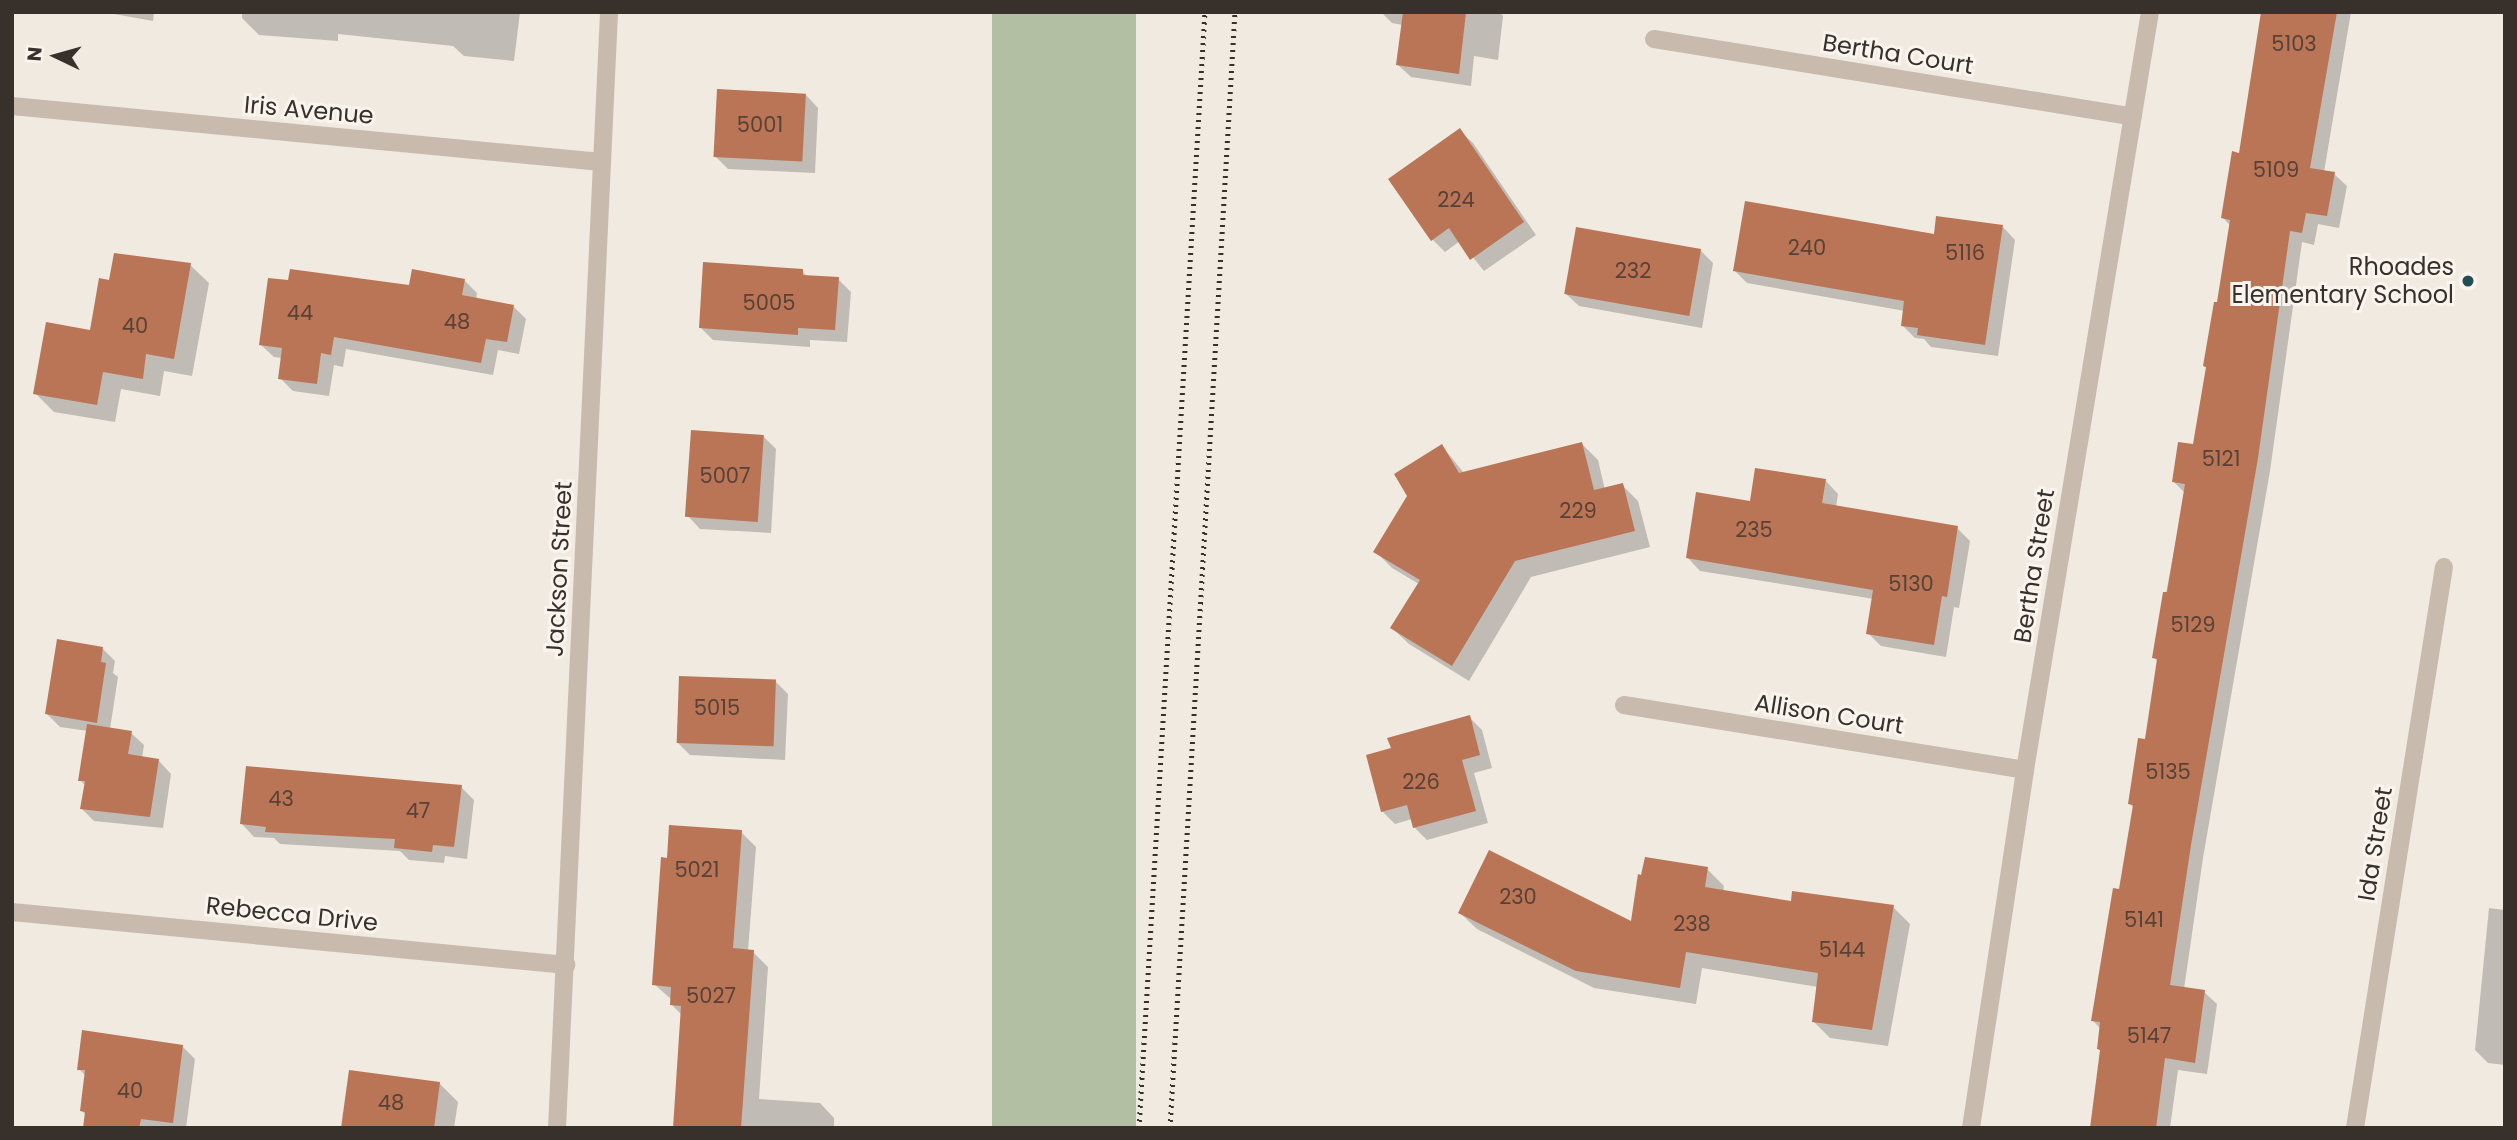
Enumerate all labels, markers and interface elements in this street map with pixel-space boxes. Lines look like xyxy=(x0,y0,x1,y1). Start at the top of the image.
north arrow xyxy=(21,21,91,91)
street label: Bertha Court xyxy=(1821,28,1975,80)
house number: 5103 xyxy=(2271,31,2317,57)
text: N xyxy=(21,46,49,62)
street label: Iris Avenue xyxy=(243,90,375,130)
house number: 5001 xyxy=(737,112,783,138)
house number: 5109 xyxy=(2253,157,2299,183)
house number: 224 xyxy=(1437,187,1475,213)
house number: 240 xyxy=(1788,235,1826,261)
house number: 5116 xyxy=(1945,240,1985,266)
place label: Rhoades Elementary School xyxy=(2231,253,2454,309)
house number: 232 xyxy=(1615,258,1651,284)
marker: Rhoades Elementary School xyxy=(2460,273,2476,289)
house number: 5005 xyxy=(743,290,795,316)
house number: 44 xyxy=(287,300,313,326)
house number: 48 xyxy=(444,309,470,335)
house number: 40 xyxy=(122,313,148,339)
house number: 5121 xyxy=(2202,446,2240,472)
house number: 5007 xyxy=(699,463,751,489)
street label: Jackson Street xyxy=(540,480,578,658)
street label: Bertha Street xyxy=(2008,487,2060,645)
house number: 229 xyxy=(1559,498,1597,524)
house number: 235 xyxy=(1735,517,1773,543)
house number: 5130 xyxy=(1888,571,1934,597)
house number: 5129 xyxy=(2170,612,2216,638)
street label: Allison Court xyxy=(1752,688,1906,740)
house number: 5015 xyxy=(694,695,740,721)
house number: 5135 xyxy=(2145,759,2191,785)
house number: 226 xyxy=(1402,769,1440,795)
street label: Ida Street xyxy=(2352,785,2398,903)
house number: 43 xyxy=(268,786,294,812)
house number: 47 xyxy=(406,798,430,824)
house number: 5021 xyxy=(674,857,720,883)
house number: 230 xyxy=(1499,884,1537,910)
street label: Rebecca Drive xyxy=(205,891,379,937)
house number: 5141 xyxy=(2124,907,2164,933)
house number: 238 xyxy=(1673,911,1711,937)
house number: 5144 xyxy=(1819,937,1865,963)
house number: 5027 xyxy=(686,983,736,1009)
house number: 5147 xyxy=(2127,1023,2171,1049)
house number: 40 xyxy=(117,1078,143,1104)
house number: 48 xyxy=(378,1090,404,1116)

